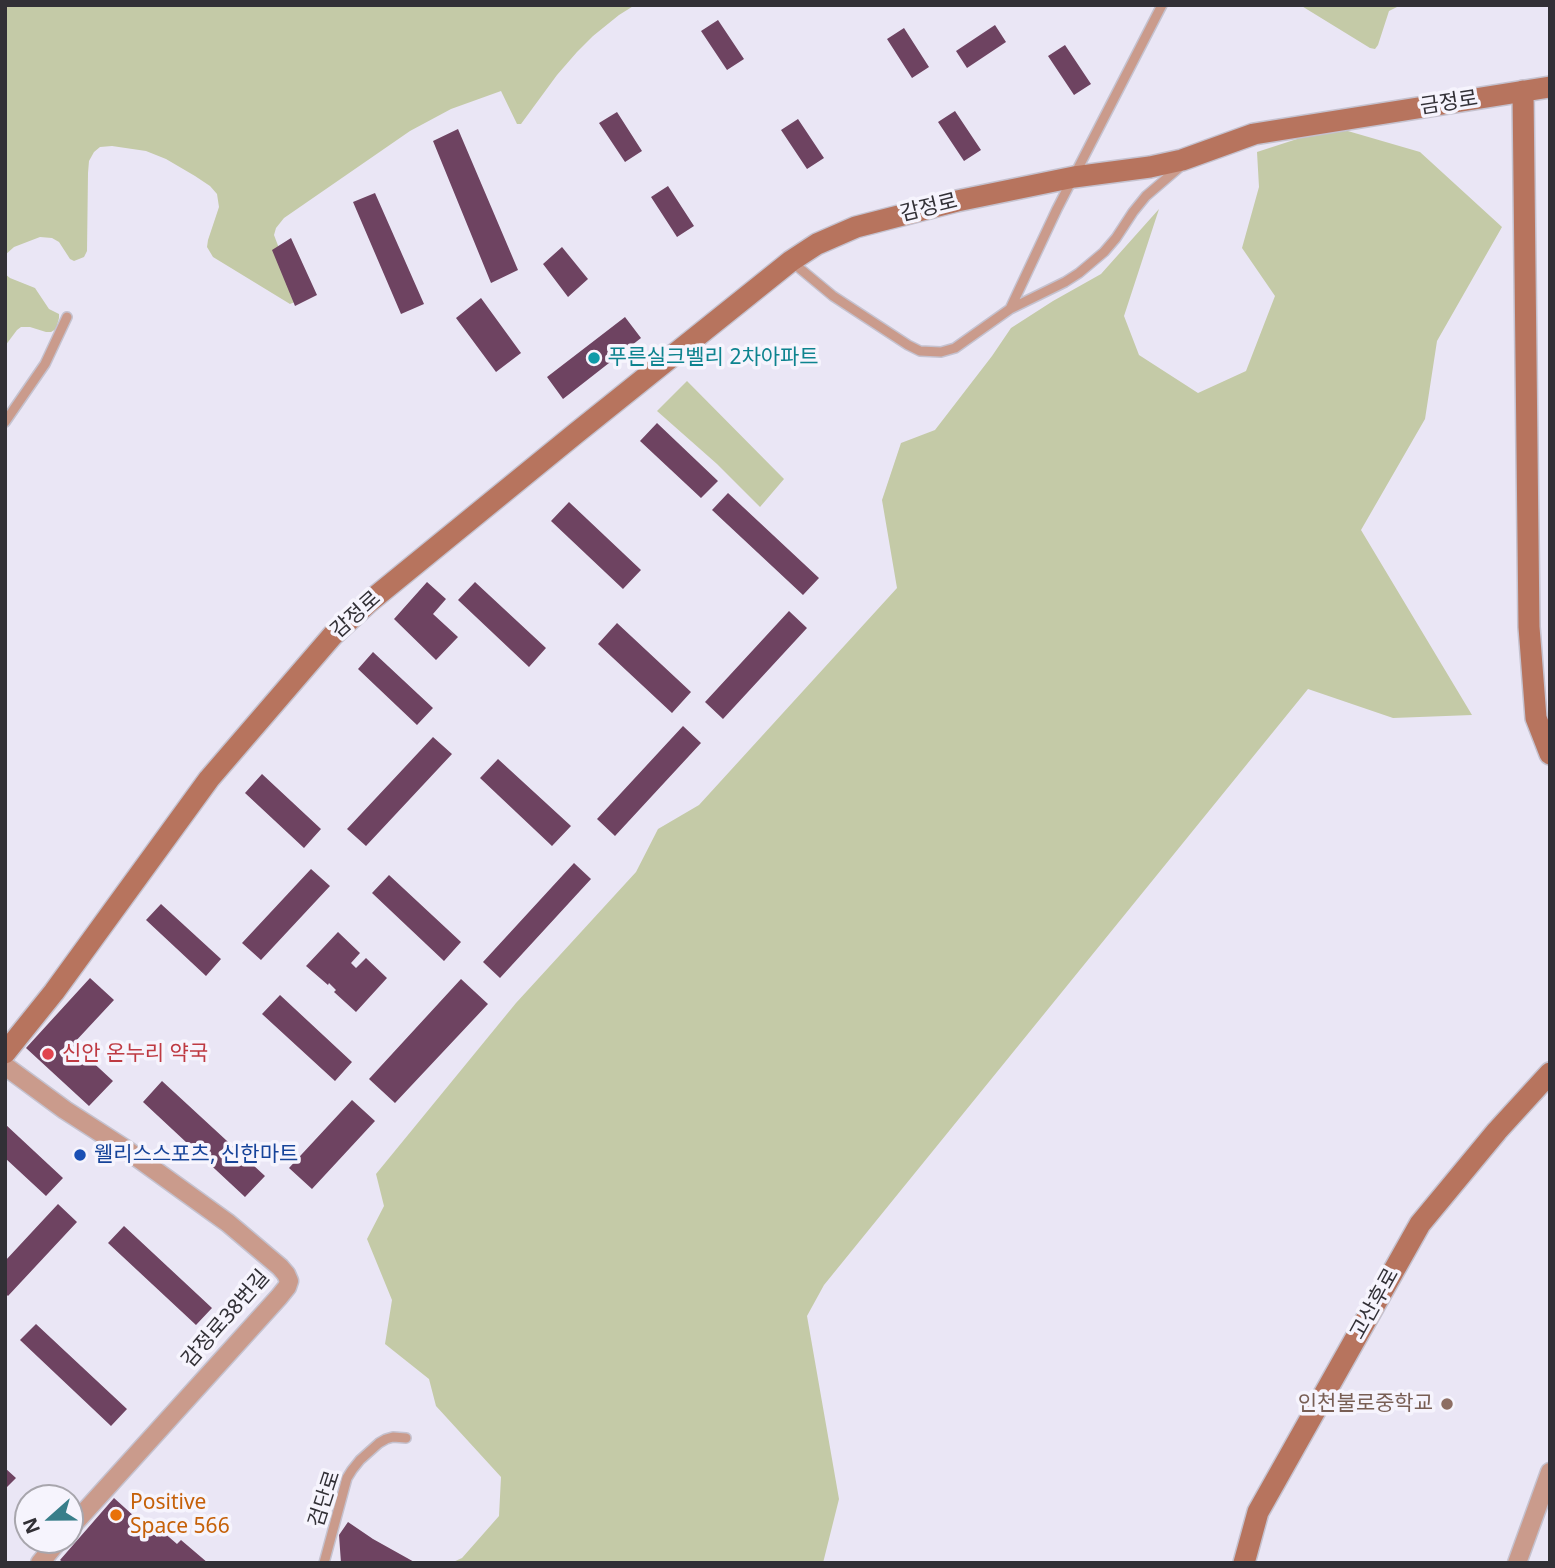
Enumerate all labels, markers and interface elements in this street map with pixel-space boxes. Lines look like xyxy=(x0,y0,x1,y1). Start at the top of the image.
street label: 금정로 xyxy=(1418,86,1480,120)
street label: 감정로 xyxy=(898,189,960,227)
place label: 푸른실크벨리 2차아파트 xyxy=(608,345,819,371)
marker: 푸른실크벨리 2차아파트 xyxy=(586,350,602,366)
street label: 감정로 xyxy=(326,586,386,644)
place label: 신안 온누리 약국 xyxy=(62,1041,208,1067)
marker: 신안 온누리 약국 xyxy=(40,1046,56,1062)
place label: 웰리스스포츠, 신한마트 xyxy=(94,1142,298,1168)
marker: 웰리스스포츠, 신한마트 xyxy=(72,1147,88,1163)
street label: 고산후로 xyxy=(1345,1264,1405,1344)
street label: 감정로38번길 xyxy=(177,1265,275,1373)
place label: 인천불로중학교 xyxy=(1298,1391,1433,1417)
marker: 인천불로중학교 xyxy=(1439,1396,1455,1412)
street label: 검단로 xyxy=(304,1468,346,1530)
north arrow xyxy=(14,1484,84,1554)
place label: Positive Space 566 xyxy=(130,1490,230,1540)
marker: Positive Space 566 xyxy=(108,1507,124,1523)
text: N xyxy=(16,1514,46,1538)

